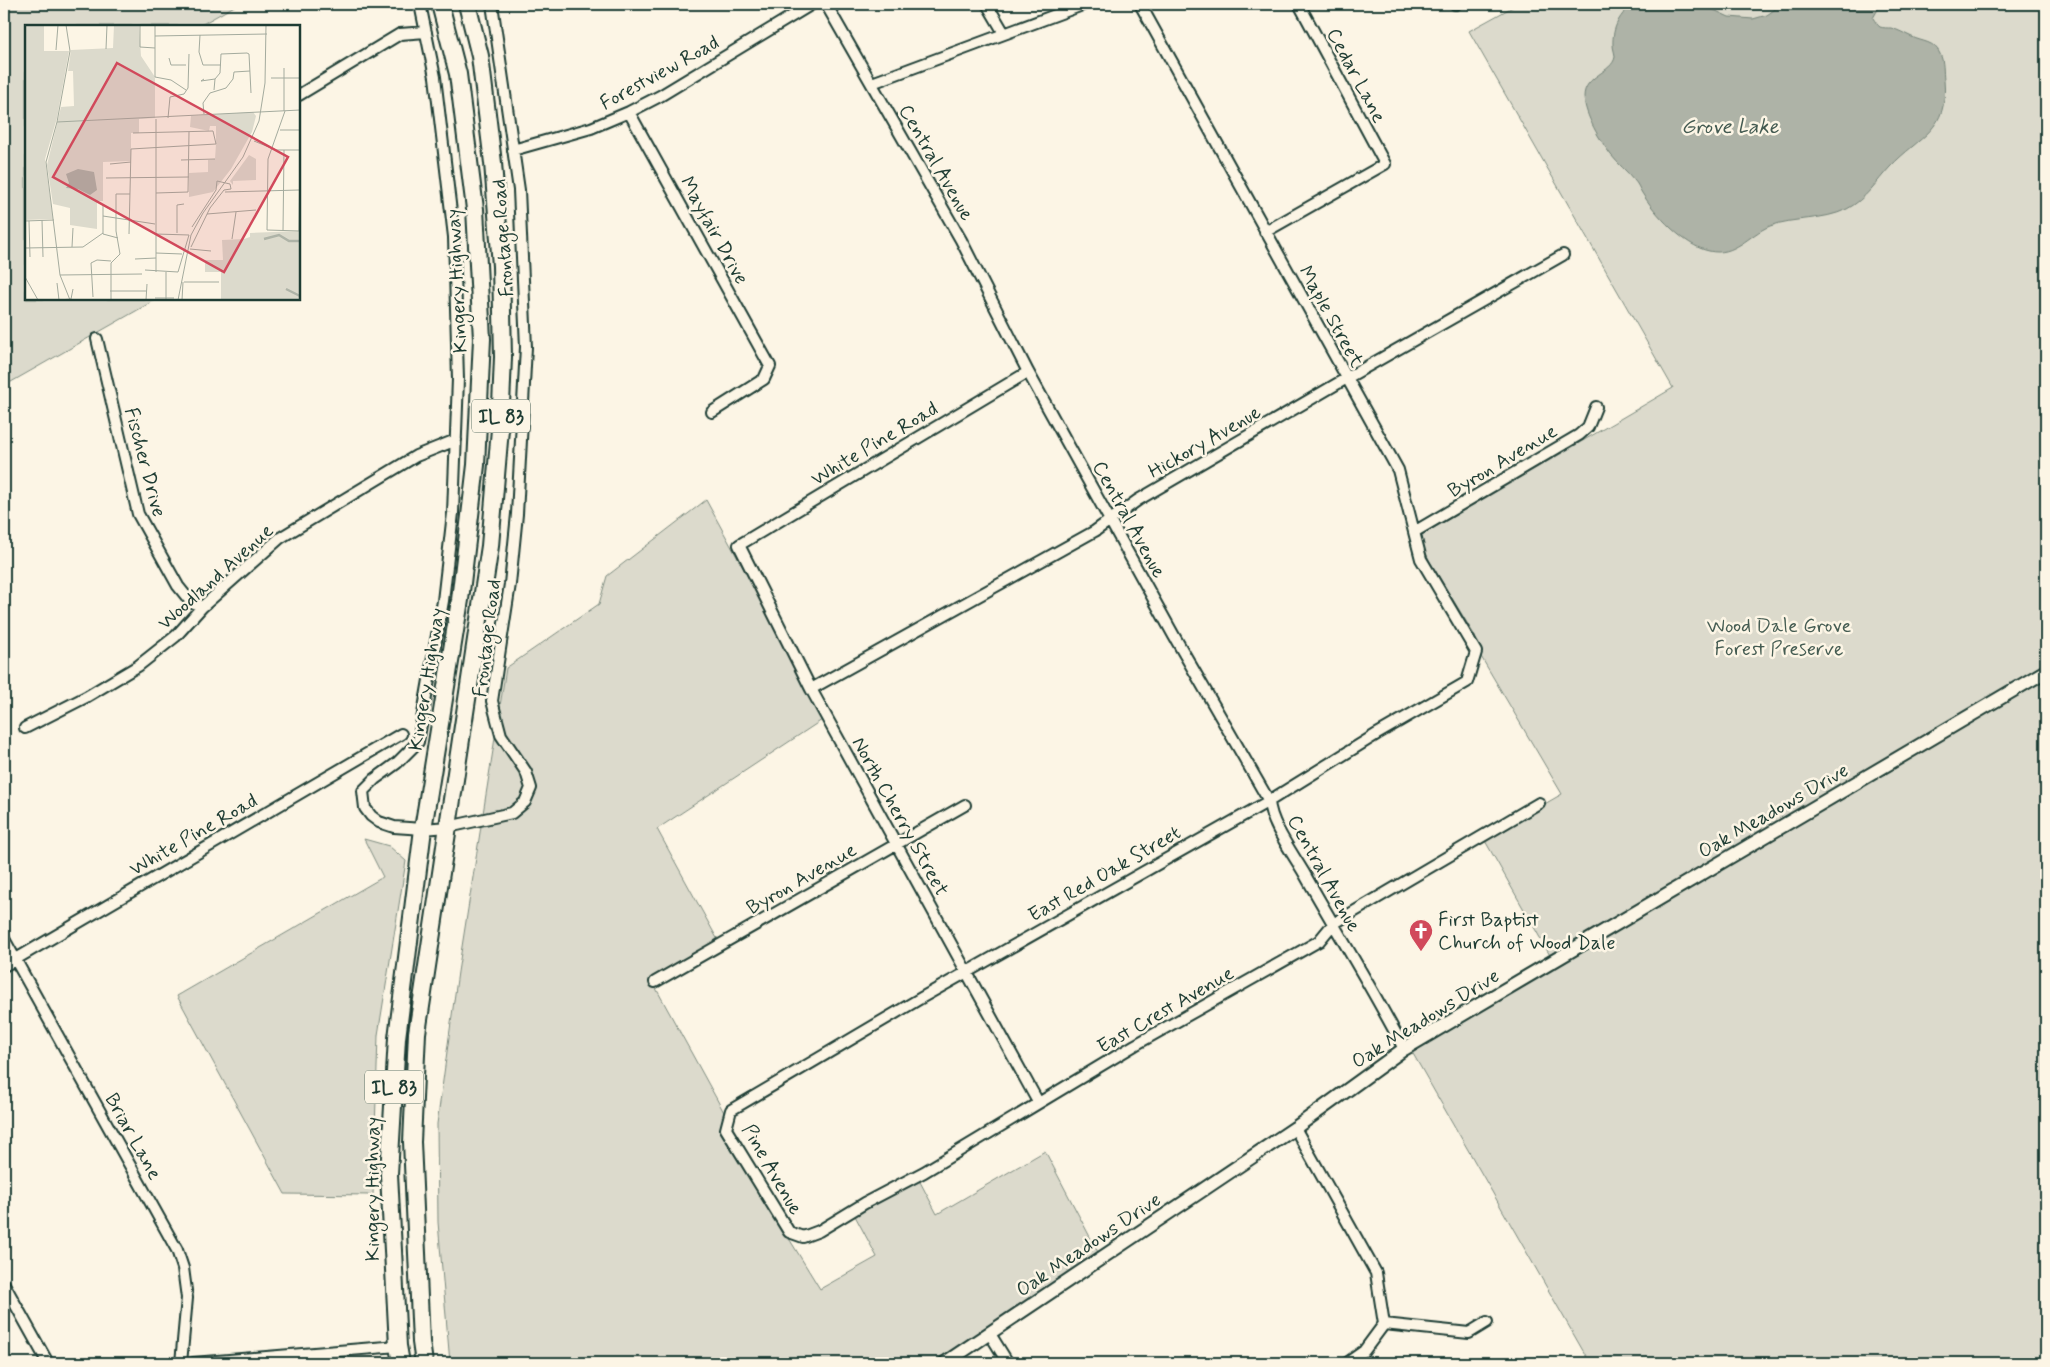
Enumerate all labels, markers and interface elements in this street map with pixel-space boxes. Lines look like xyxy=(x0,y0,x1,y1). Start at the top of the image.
street label: Cedar Lane xyxy=(1319,23,1392,128)
inset map xyxy=(25,25,300,300)
street label: Forestview Road xyxy=(595,29,724,117)
street label: Central Avenue xyxy=(891,100,980,226)
water label: Grove Lake xyxy=(1681,113,1780,141)
street label: Mayfair Drive xyxy=(673,172,754,290)
street label: Frontage Road xyxy=(486,178,522,298)
street label: Kingery Highway xyxy=(440,208,476,354)
street label: Maple Street xyxy=(1292,261,1370,373)
street label: White Pine Road xyxy=(806,396,943,493)
street label: Hickory Avenue xyxy=(1143,399,1266,486)
road number: IL 83 xyxy=(472,400,530,432)
street label: Fischer Drive xyxy=(117,405,172,520)
street label: Byron Avenue xyxy=(1443,418,1563,505)
street label: Central Avenue xyxy=(1085,456,1172,583)
street label: Woodland Avenue xyxy=(152,518,280,636)
street label: Frontage Road xyxy=(467,578,509,699)
street label: Kingery Highway xyxy=(403,606,453,753)
park label: Wood Dale Grove Forest Preserve xyxy=(1707,613,1851,663)
street label: North Cherry Street xyxy=(845,732,955,901)
street label: Oak Meadows Drive xyxy=(1694,757,1854,865)
street label: White Pine Road xyxy=(125,788,263,883)
street label: Central Avenue xyxy=(1280,810,1367,937)
street label: East Red Oak Street xyxy=(1024,820,1186,929)
street label: Byron Avenue xyxy=(742,837,862,922)
place label: First Baptist Church of Wood Dale xyxy=(1438,907,1616,957)
church icon: First Baptist Church of Wood Dale xyxy=(1408,918,1434,952)
street label: East Crest Avenue xyxy=(1092,960,1239,1060)
street label: Oak Meadows Drive xyxy=(1347,963,1505,1076)
road number: IL 83 xyxy=(365,1070,423,1104)
street label: Briar Lane xyxy=(98,1089,168,1185)
street label: Kingery Highway xyxy=(360,1117,388,1261)
street label: Pine Avenue xyxy=(735,1119,809,1220)
street label: Oak Meadows Drive xyxy=(1011,1187,1167,1304)

